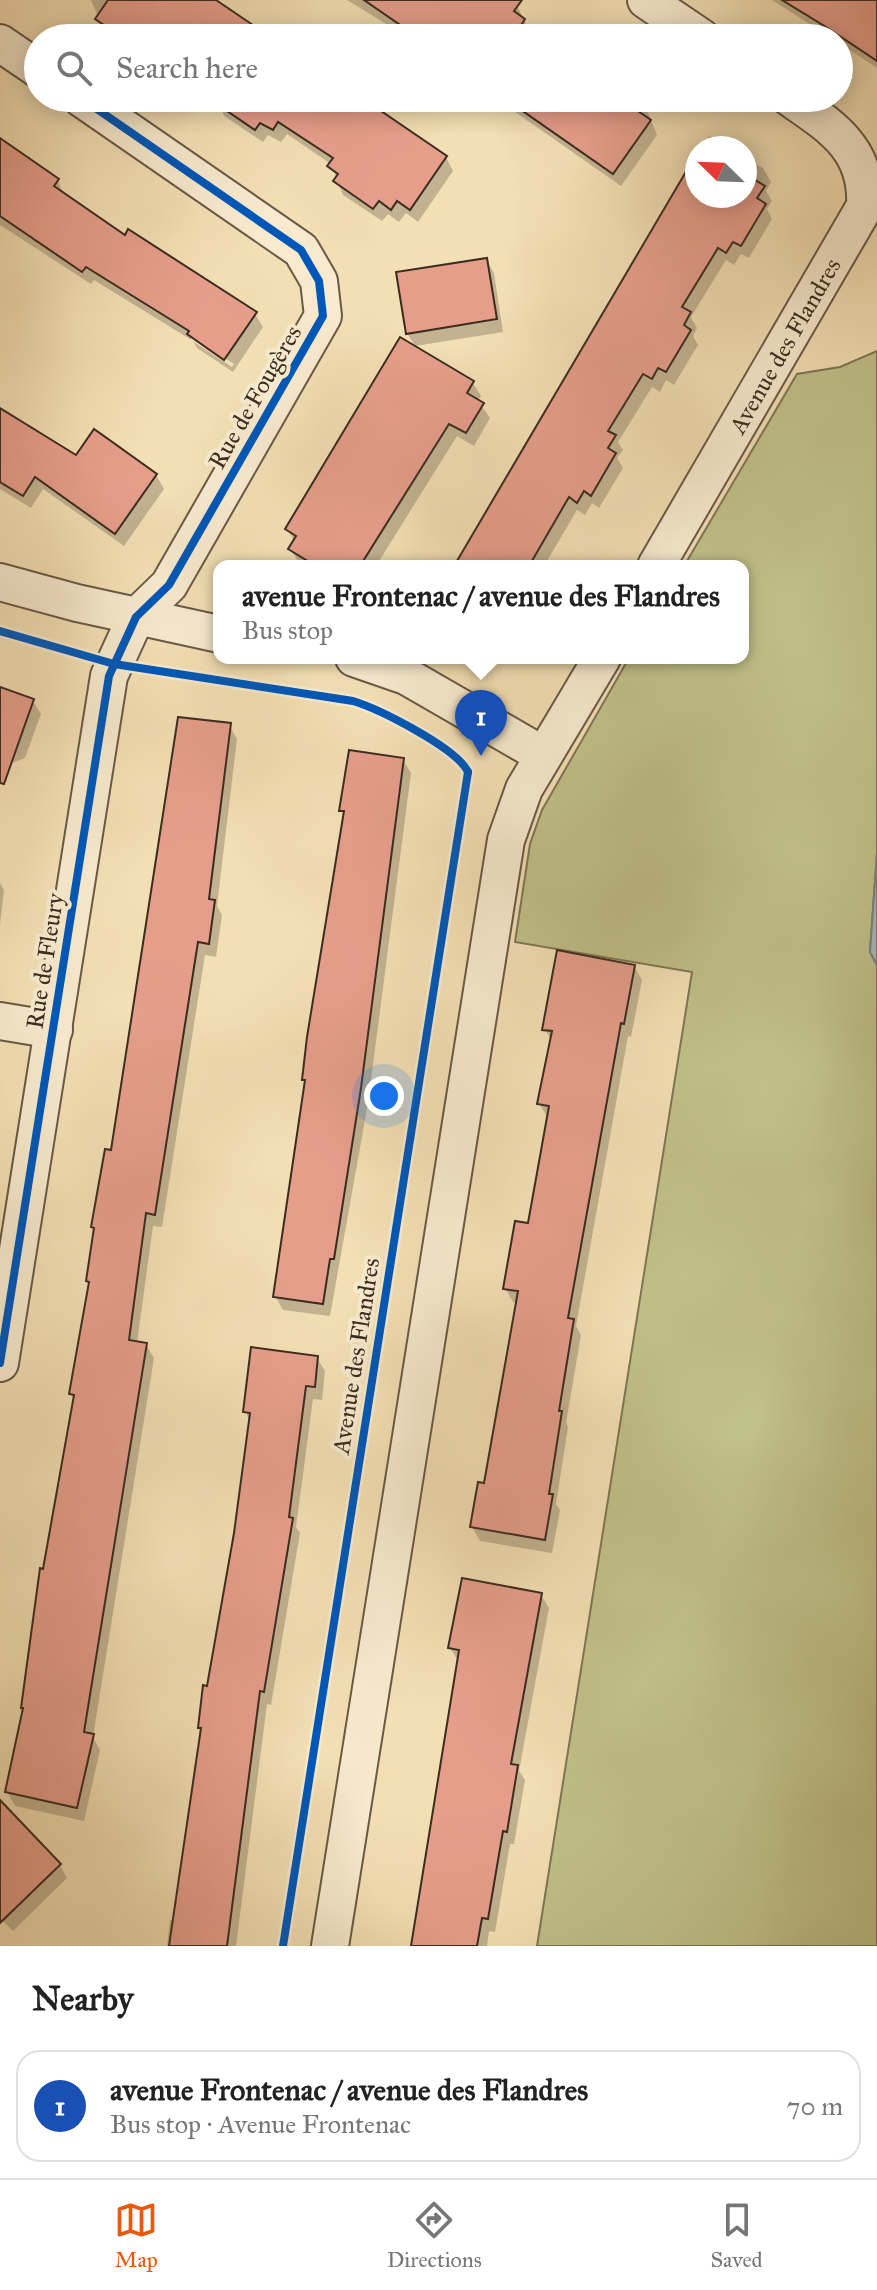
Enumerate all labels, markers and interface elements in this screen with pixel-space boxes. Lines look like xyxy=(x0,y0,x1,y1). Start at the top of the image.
search box xyxy=(24,24,853,112)
icon: search xyxy=(52,46,96,90)
text: Search here xyxy=(116,50,258,86)
north arrow xyxy=(685,136,757,208)
street label: Avenue des Flandres xyxy=(722,253,848,440)
street label: Rue de Fougères xyxy=(202,320,308,474)
popup xyxy=(213,560,749,664)
text: avenue Frontenac / avenue des Flandres xyxy=(242,578,720,614)
text: Bus stop xyxy=(242,614,333,646)
pin: 1 xyxy=(455,690,507,756)
street label: Rue de Fleury xyxy=(19,890,71,1031)
your location xyxy=(364,1076,404,1116)
street label: Avenue des Flandres xyxy=(326,1256,386,1457)
text: Nearby xyxy=(32,1978,134,2019)
text: avenue Frontenac / avenue des Flandres xyxy=(110,2072,588,2108)
text: 1 xyxy=(55,2090,65,2122)
text: 70 m xyxy=(787,2090,843,2122)
text: Bus stop · Avenue Frontenac xyxy=(110,2108,411,2140)
tab: Map xyxy=(114,2198,158,2273)
tab: Directions xyxy=(387,2198,482,2273)
tab: Saved xyxy=(710,2198,763,2273)

